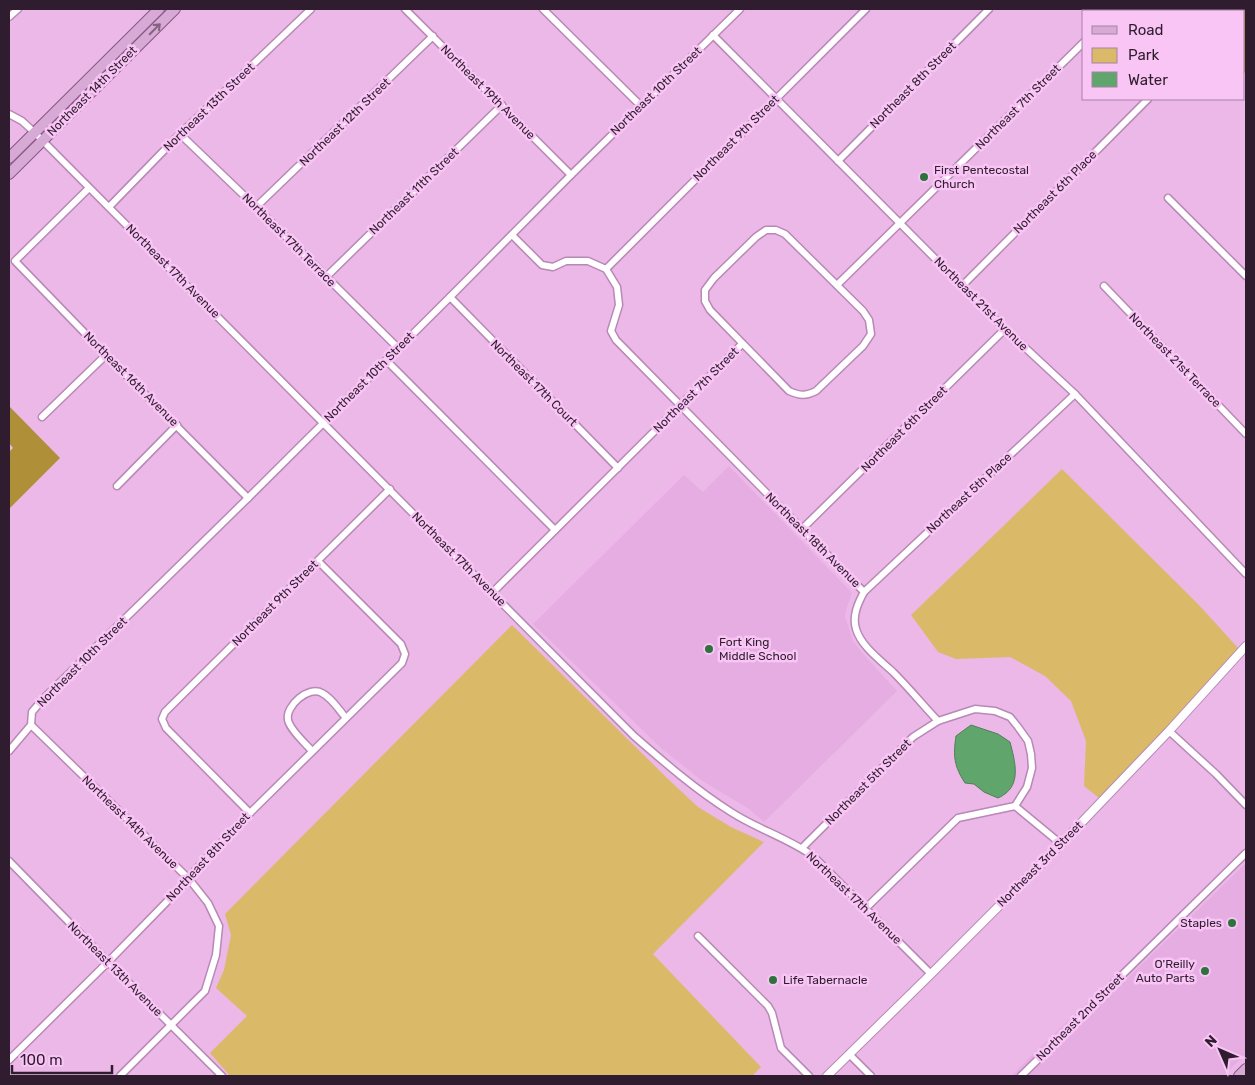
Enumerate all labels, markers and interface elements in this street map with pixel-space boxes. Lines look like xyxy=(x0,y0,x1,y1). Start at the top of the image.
legend xyxy=(1082,10,1245,100)
text: Road xyxy=(1128,21,1164,39)
one-way arrow xyxy=(149,23,161,35)
street label: Northeast 8th Street xyxy=(867,39,959,131)
street label: Northeast 19th Avenue xyxy=(438,42,538,142)
street label: Northeast 14th Street xyxy=(44,43,140,139)
street label: Northeast 10th Street xyxy=(608,44,705,138)
text: Park xyxy=(1128,46,1159,64)
street label: Northeast 13th Street xyxy=(161,60,258,154)
street label: Northeast 7th Street xyxy=(973,61,1064,152)
text: Water xyxy=(1128,71,1168,89)
street label: Northeast 12th Street xyxy=(297,75,393,169)
street label: Northeast 9th Street xyxy=(690,92,782,184)
street label: Northeast 11th Street xyxy=(366,144,462,237)
street label: Northeast 6th Place xyxy=(1011,147,1100,236)
place label: First Pentecostal Church xyxy=(934,163,1029,191)
marker: First Pentecostal Church xyxy=(918,171,930,183)
street label: Northeast 17th Terrace xyxy=(239,190,339,290)
street label: Northeast 17th Avenue xyxy=(123,221,223,321)
street label: Northeast 21st Avenue xyxy=(931,254,1031,354)
street label: Northeast 21st Terrace xyxy=(1126,310,1224,410)
street label: Northeast 16th Avenue xyxy=(81,329,181,429)
street label: Northeast 10th Street xyxy=(321,329,417,425)
street label: Northeast 17th Court xyxy=(488,337,580,429)
street label: Northeast 7th Street xyxy=(651,344,742,435)
street label: Northeast 6th Street xyxy=(858,383,950,475)
street label: Northeast 5th Place xyxy=(923,450,1015,536)
street label: Northeast 18th Avenue xyxy=(763,490,864,591)
street label: Northeast 17th Avenue xyxy=(409,509,509,609)
street label: Northeast 9th Street xyxy=(229,557,321,649)
street label: Northeast 10th Street xyxy=(34,614,130,710)
place label: Fort King Middle School xyxy=(719,635,796,663)
marker: Fort King Middle School xyxy=(703,643,715,655)
street label: Northeast 5th Street xyxy=(822,736,914,828)
street label: Northeast 14th Avenue xyxy=(79,772,181,872)
street label: Northeast 8th Street xyxy=(163,810,253,904)
street label: Northeast 3rd Street xyxy=(994,818,1086,910)
street label: Northeast 17th Avenue xyxy=(804,849,905,947)
place label: Staples xyxy=(1180,916,1222,930)
marker: Staples xyxy=(1226,917,1238,929)
street label: Northeast 13th Avenue xyxy=(65,919,165,1019)
place label: O'Reilly Auto Parts xyxy=(1136,957,1195,985)
marker: O'Reilly Auto Parts xyxy=(1199,965,1211,977)
street label: Northeast 2nd Street xyxy=(1033,970,1127,1064)
place label: Life Tabernacle xyxy=(783,973,868,987)
marker: Life Tabernacle xyxy=(767,974,779,986)
north arrow xyxy=(1195,1025,1245,1075)
text: N xyxy=(1202,1032,1221,1051)
scale bar xyxy=(12,1042,112,1074)
text: 100 m xyxy=(20,1051,62,1069)

